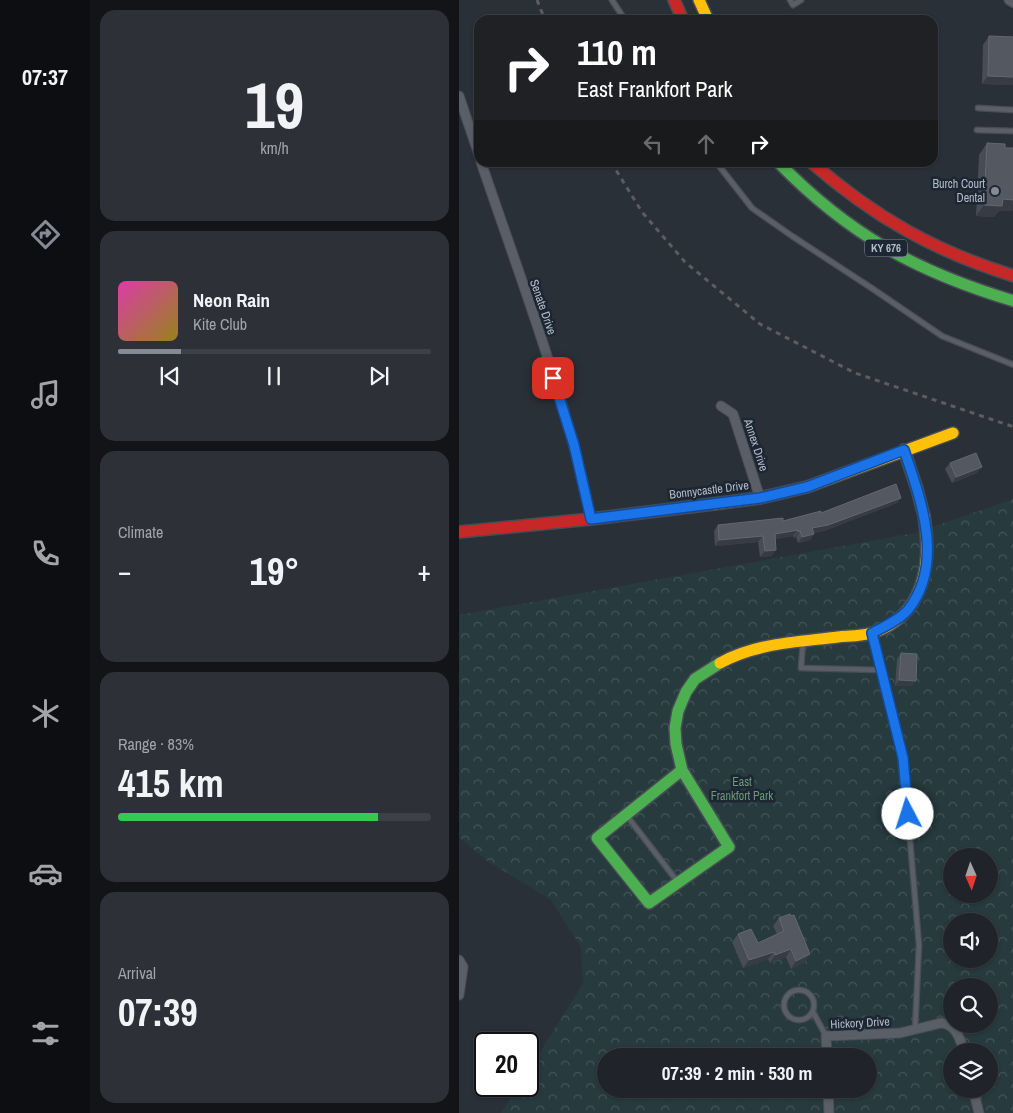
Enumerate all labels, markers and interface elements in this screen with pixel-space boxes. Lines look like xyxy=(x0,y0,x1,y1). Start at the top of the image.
text: 110 m xyxy=(577,29,657,76)
icon: right xyxy=(494,35,559,100)
text: 19 xyxy=(245,61,304,148)
text: 07:37 xyxy=(22,62,68,92)
text: East Frankfort Park xyxy=(577,74,732,104)
icon: left xyxy=(639,130,667,158)
icon: ahead xyxy=(692,130,720,158)
icon: right xyxy=(745,130,773,158)
text: km/h xyxy=(260,137,289,159)
place label: Burch Court Dental xyxy=(932,176,985,206)
marker: Burch Court Dental xyxy=(989,185,1001,197)
icon: directions xyxy=(28,217,63,252)
road number: KY 676 xyxy=(865,240,907,256)
street label: Senate Drive xyxy=(526,277,560,337)
text: Neon Rain xyxy=(193,287,270,313)
text: Kite Club xyxy=(193,313,247,335)
pin xyxy=(532,357,574,399)
icon: previous xyxy=(156,362,184,390)
icon: pause xyxy=(260,362,288,390)
icon: next xyxy=(365,362,393,390)
icon: arrive xyxy=(539,364,567,392)
icon: music xyxy=(28,377,63,412)
street label: Annex Drive xyxy=(740,416,772,473)
street label: Bonnycastle Drive xyxy=(668,477,750,503)
text: Climate xyxy=(118,521,163,543)
icon: phone xyxy=(28,536,63,571)
text: 19° xyxy=(250,546,299,597)
text: − xyxy=(118,552,131,590)
text: + xyxy=(418,552,431,590)
icon: climate xyxy=(28,696,63,731)
text: Range · 83% xyxy=(118,733,194,755)
text: 415 km xyxy=(118,758,224,809)
park label: East Frankfort Park xyxy=(711,774,773,804)
position arrow xyxy=(881,787,933,839)
north arrow xyxy=(943,848,998,902)
map controls xyxy=(943,848,998,1098)
icon: car xyxy=(28,856,63,891)
button: sound xyxy=(943,913,998,968)
text: Arrival xyxy=(118,962,156,984)
button: search xyxy=(943,978,998,1033)
text: 07:39 xyxy=(118,987,198,1038)
street label: Hickory Drive xyxy=(830,1013,890,1033)
icon: filters xyxy=(28,1016,63,1051)
speed limit sign: 20 xyxy=(474,1032,539,1097)
button: layers xyxy=(943,1043,998,1098)
text: 07:39 · 2 min · 530 m xyxy=(662,1060,812,1086)

